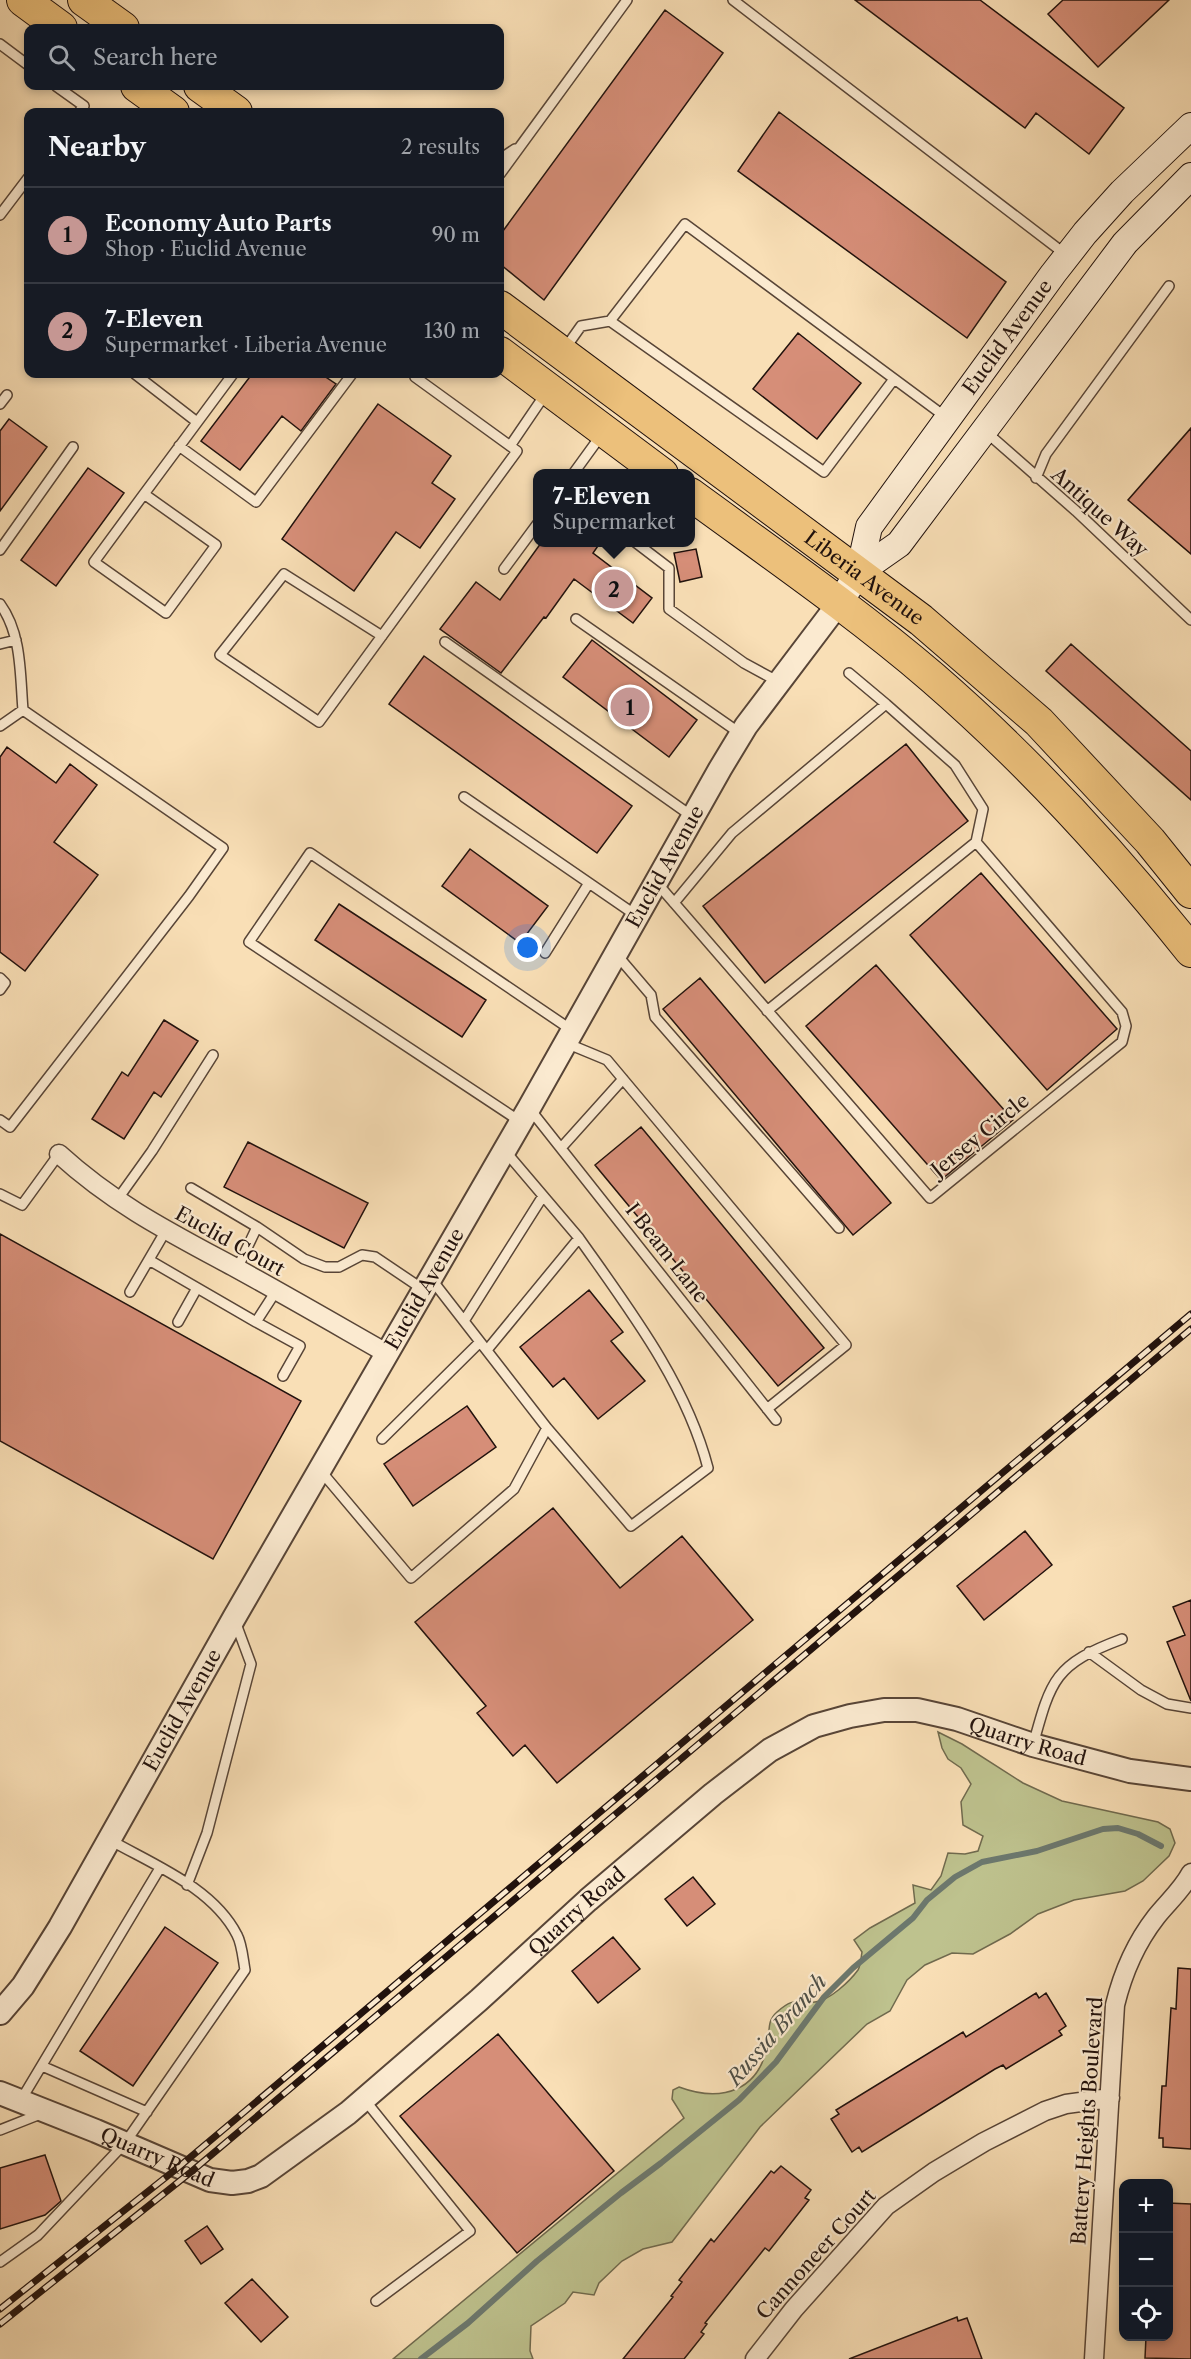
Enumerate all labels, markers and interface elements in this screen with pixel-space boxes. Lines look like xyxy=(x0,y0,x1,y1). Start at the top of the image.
search box xyxy=(24,24,504,90)
icon: search xyxy=(45,41,78,74)
text: Search here xyxy=(93,44,218,71)
text: Nearby xyxy=(48,131,146,163)
text: 2 results xyxy=(401,135,480,159)
text: Economy Auto Parts xyxy=(105,210,332,237)
text: 1 xyxy=(63,223,72,247)
text: 90 m xyxy=(432,223,480,247)
text: Shop · Euclid Avenue xyxy=(105,237,307,261)
street label: Euclid Avenue xyxy=(957,275,1057,399)
text: 7-Eleven xyxy=(105,306,203,333)
text: 2 xyxy=(62,319,73,343)
text: 130 m xyxy=(424,319,480,343)
text: Supermarket · Liberia Avenue xyxy=(105,333,387,357)
street label: Antique Way xyxy=(1046,462,1154,562)
popup xyxy=(533,469,695,547)
text: 7-Eleven xyxy=(553,483,651,510)
text: Supermarket xyxy=(553,510,675,534)
street label: Liberia Avenue xyxy=(800,526,929,630)
pin: 2 xyxy=(594,566,634,612)
pin: 1 xyxy=(610,684,650,730)
street label: Euclid Avenue xyxy=(621,801,709,932)
your location xyxy=(513,933,542,962)
street label: Jersey Circle xyxy=(924,1088,1034,1184)
street label: I Beam Lane xyxy=(621,1198,713,1308)
street label: Euclid Court xyxy=(171,1201,289,1281)
street label: Euclid Avenue xyxy=(380,1224,469,1354)
street label: Euclid Avenue xyxy=(138,1645,226,1776)
street label: Quarry Road xyxy=(966,1712,1089,1771)
street label: Quarry Road xyxy=(523,1862,630,1961)
water label: Russia Branch xyxy=(720,1969,832,2092)
street label: Battery Heights Boulevard xyxy=(1066,1996,1108,2246)
street label: Quarry Road xyxy=(97,2122,218,2192)
map controls xyxy=(1119,2179,1173,2341)
button: + xyxy=(1119,2179,1173,2233)
street label: Cannoneer Court xyxy=(751,2184,881,2324)
button: − xyxy=(1119,2233,1173,2287)
button: locate xyxy=(1119,2287,1173,2341)

